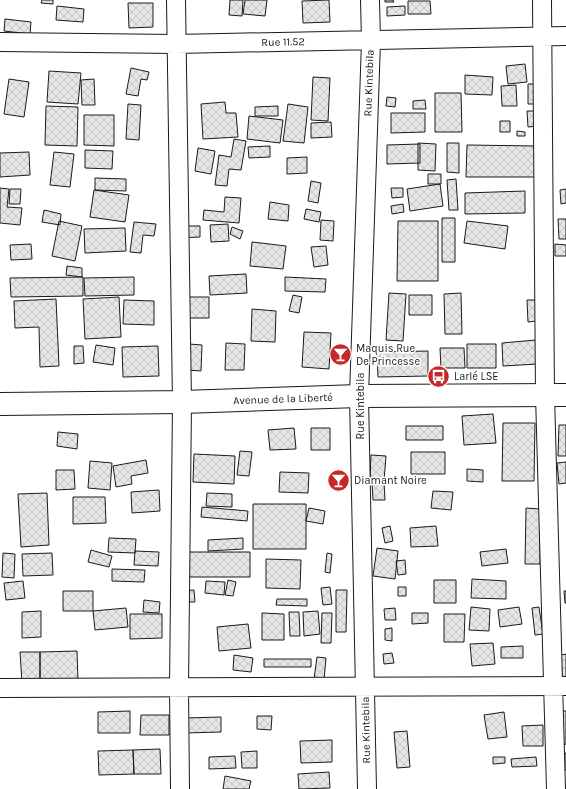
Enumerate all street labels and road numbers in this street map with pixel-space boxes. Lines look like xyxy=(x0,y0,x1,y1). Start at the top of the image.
street label: Rue 11.52 xyxy=(261,35,305,49)
street label: Rue Kintebila xyxy=(361,49,377,117)
street label: Rue Kintebila xyxy=(354,373,367,439)
street label: Avenue de la Liberté xyxy=(233,391,333,407)
street label: Rue Kintebila xyxy=(359,696,373,764)

